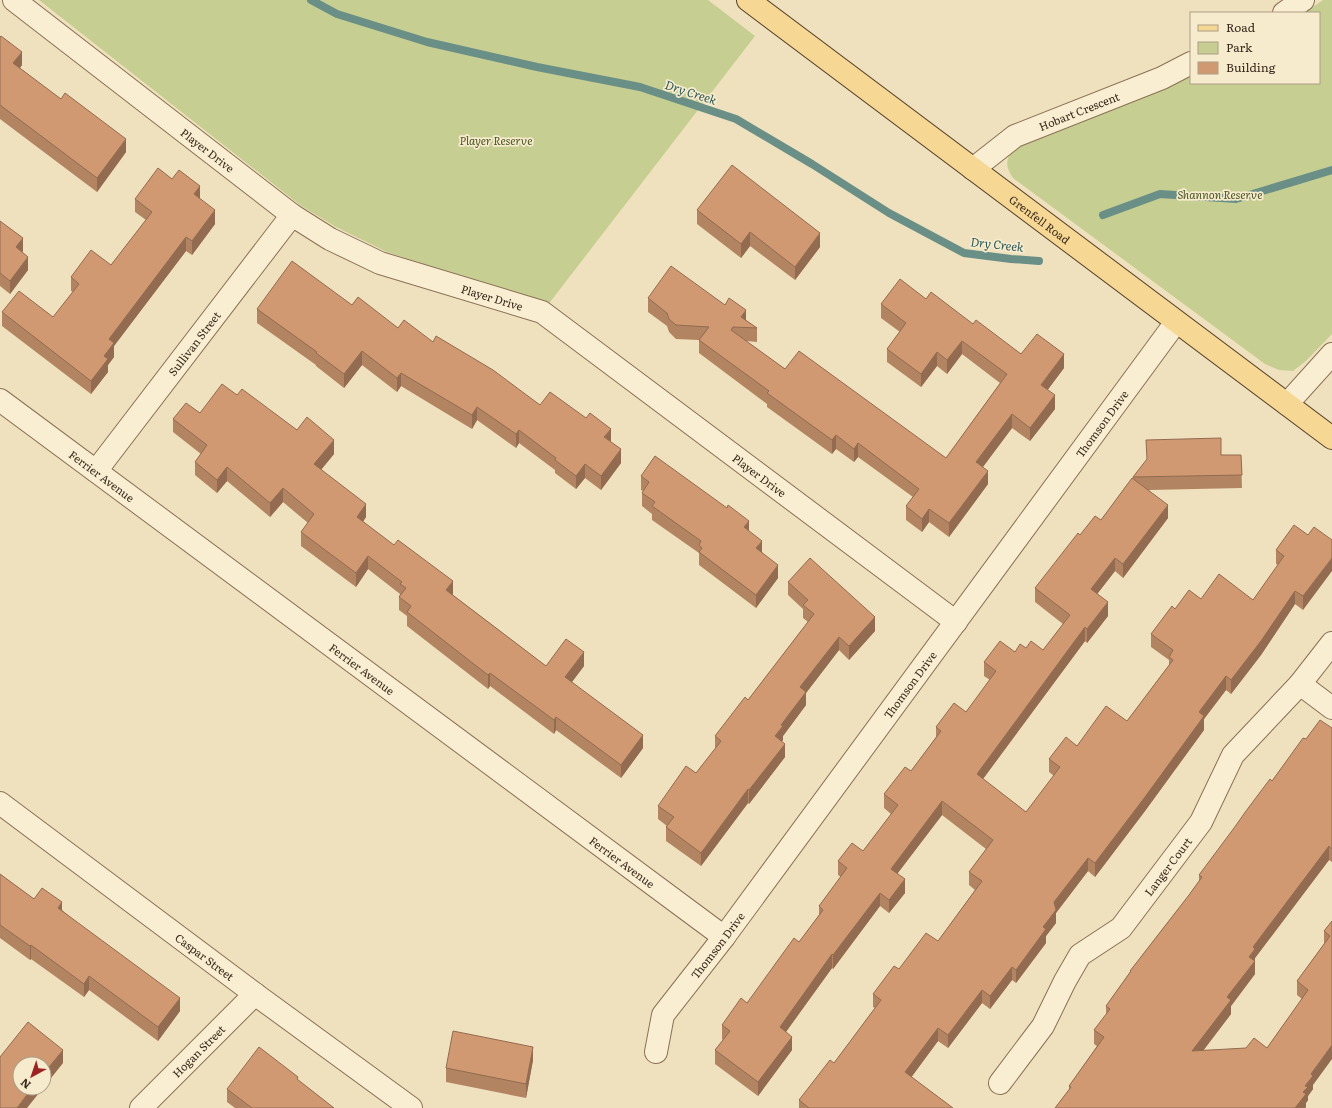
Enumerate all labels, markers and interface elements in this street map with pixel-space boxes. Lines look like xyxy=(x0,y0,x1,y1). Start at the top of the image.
legend xyxy=(1190,12,1320,84)
text: Road xyxy=(1226,18,1256,36)
text: Park xyxy=(1226,38,1253,56)
text: Building xyxy=(1226,58,1276,76)
water label: Dry Creek xyxy=(663,75,719,109)
street label: Hobart Crescent xyxy=(1036,88,1122,134)
street label: Player Drive xyxy=(178,124,238,176)
park label: Player Reserve xyxy=(459,132,533,148)
park label: Shannon Reserve xyxy=(1177,186,1263,202)
street label: Grenfell Road xyxy=(1006,191,1074,247)
water label: Dry Creek xyxy=(970,232,1025,256)
street label: Player Drive xyxy=(459,280,525,314)
street label: Sullivan Street xyxy=(164,307,224,379)
street label: Thomson Drive xyxy=(1071,386,1132,461)
street label: Ferrier Avenue xyxy=(66,446,138,505)
street label: Player Drive xyxy=(729,449,790,501)
street label: Ferrier Avenue xyxy=(326,639,398,698)
street label: Thomson Drive xyxy=(879,647,940,722)
street label: Ferrier Avenue xyxy=(586,832,659,891)
street label: Langer Court xyxy=(1140,833,1195,899)
street label: Thomson Drive xyxy=(686,908,748,982)
street label: Caspar Street xyxy=(172,929,238,984)
street label: Hogan Street xyxy=(168,1020,229,1081)
north arrow xyxy=(12,1056,52,1096)
text: N xyxy=(16,1075,34,1094)

